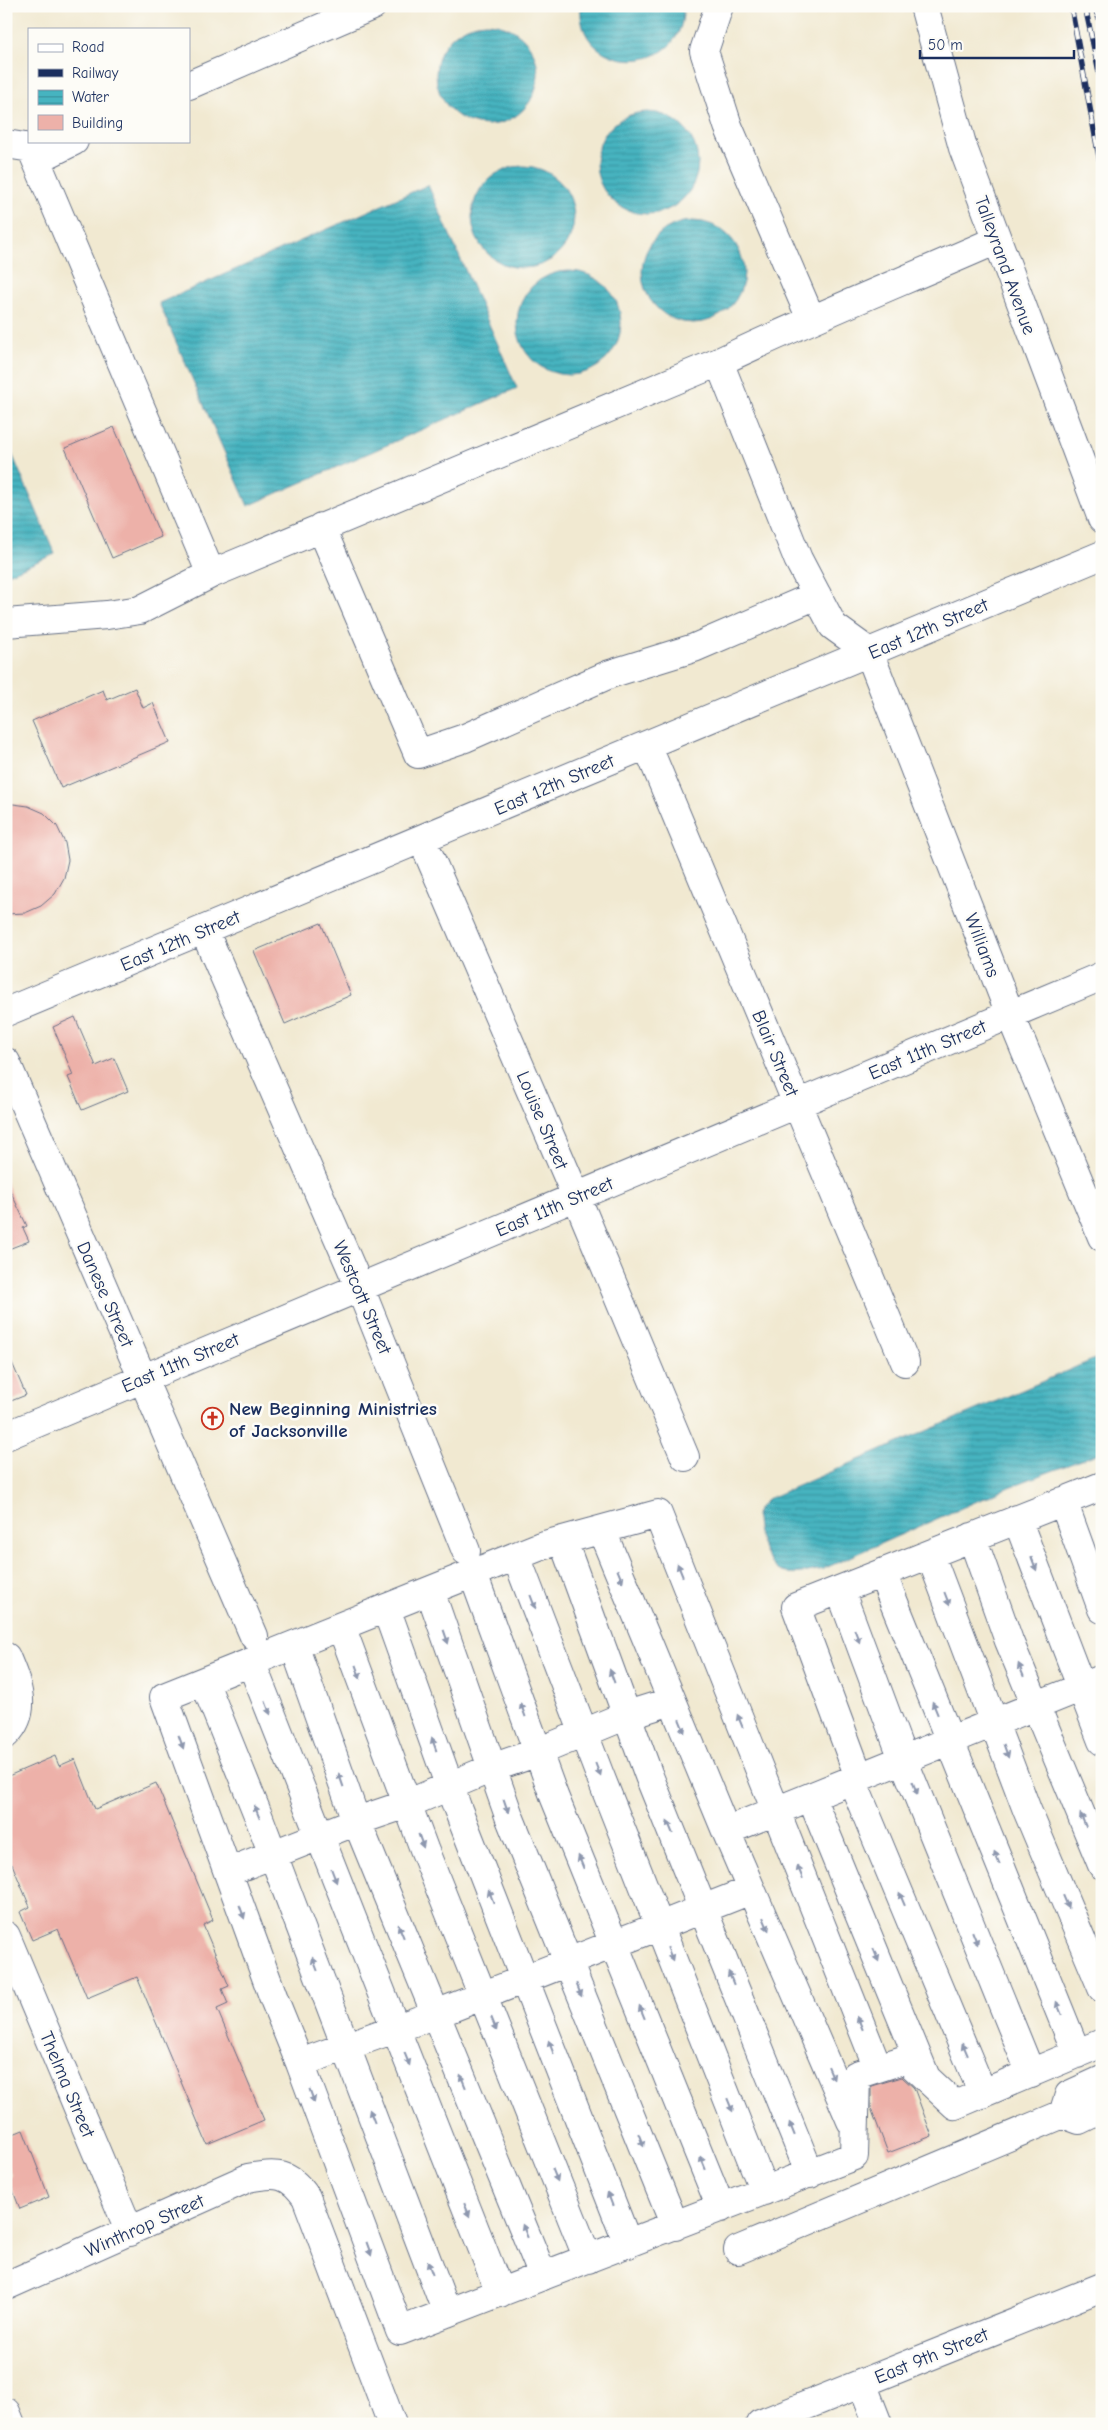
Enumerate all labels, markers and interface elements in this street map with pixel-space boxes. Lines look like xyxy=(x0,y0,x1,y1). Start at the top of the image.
legend xyxy=(28,28,190,142)
scale bar xyxy=(920,28,1074,60)
text: 50 m xyxy=(928,36,963,54)
text: Road xyxy=(72,38,104,56)
text: Railway xyxy=(72,64,119,82)
text: Water xyxy=(72,88,109,106)
text: Building xyxy=(72,114,123,132)
street label: Talleyrand Avenue xyxy=(970,193,1040,338)
street label: East 12th Street xyxy=(865,594,992,664)
street label: East 12th Street xyxy=(491,750,618,820)
street label: East 12th Street xyxy=(117,906,244,976)
street label: Williams xyxy=(960,910,1004,981)
street label: Blair Street xyxy=(747,1007,803,1100)
street label: East 11th Street xyxy=(865,1015,990,1085)
street label: Louise Street xyxy=(512,1068,573,1173)
street label: East 11th Street xyxy=(492,1172,617,1242)
street label: Westcott Street xyxy=(328,1237,396,1358)
street label: Danese Street xyxy=(72,1238,138,1351)
street label: East 11th Street xyxy=(118,1328,243,1398)
place label: New Beginning Ministries of Jacksonville xyxy=(229,1398,437,1442)
church icon: New Beginning Ministries of Jacksonville xyxy=(201,1407,225,1431)
one-way arrow xyxy=(1030,1557,1038,1572)
one-way arrow xyxy=(676,1562,684,1577)
one-way arrow xyxy=(617,1569,625,1583)
one-way arrow xyxy=(944,1592,952,1607)
one-way arrow xyxy=(530,1595,538,1609)
one-way arrow xyxy=(854,1628,861,1643)
one-way arrow xyxy=(443,1629,450,1644)
one-way arrow xyxy=(1016,1663,1024,1677)
one-way arrow xyxy=(354,1665,362,1680)
one-way arrow xyxy=(608,1668,615,1683)
one-way arrow xyxy=(264,1701,272,1716)
one-way arrow xyxy=(931,1701,939,1715)
one-way arrow xyxy=(519,1702,527,1717)
one-way arrow xyxy=(736,1713,744,1728)
one-way arrow xyxy=(679,1719,687,1733)
one-way arrow xyxy=(178,1735,185,1750)
one-way arrow xyxy=(430,1736,438,1751)
one-way arrow xyxy=(1002,1744,1010,1758)
one-way arrow xyxy=(594,1763,602,1778)
one-way arrow xyxy=(337,1772,344,1787)
one-way arrow xyxy=(911,1780,919,1795)
one-way arrow xyxy=(503,1799,510,1814)
one-way arrow xyxy=(253,1804,261,1819)
one-way arrow xyxy=(1079,1812,1087,1827)
one-way arrow xyxy=(666,1820,674,1834)
one-way arrow xyxy=(418,1833,425,1848)
one-way arrow xyxy=(992,1851,1000,1865)
one-way arrow xyxy=(576,1855,584,1869)
one-way arrow xyxy=(796,1864,804,1879)
one-way arrow xyxy=(330,1868,338,1883)
one-way arrow xyxy=(487,1888,495,1903)
one-way arrow xyxy=(898,1891,906,1906)
one-way arrow xyxy=(1062,1895,1070,1909)
one-way arrow xyxy=(239,1904,246,1919)
one-way arrow xyxy=(762,1917,770,1932)
one-way arrow xyxy=(397,1923,405,1938)
one-way arrow xyxy=(971,1931,979,1946)
one-way arrow xyxy=(666,1947,674,1962)
one-way arrow xyxy=(873,1948,881,1962)
one-way arrow xyxy=(311,1956,319,1971)
one-way arrow xyxy=(727,1971,735,1985)
one-way arrow xyxy=(576,1983,584,1997)
one-way arrow xyxy=(1054,2001,1062,2016)
one-way arrow xyxy=(638,2004,646,2019)
one-way arrow xyxy=(856,2015,863,2030)
one-way arrow xyxy=(490,2017,498,2032)
street label: Thelma Street xyxy=(35,2028,100,2141)
one-way arrow xyxy=(546,2040,554,2054)
one-way arrow xyxy=(960,2042,968,2056)
one-way arrow xyxy=(403,2052,411,2067)
one-way arrow xyxy=(827,2066,835,2080)
one-way arrow xyxy=(459,2073,467,2088)
one-way arrow xyxy=(308,2089,316,2104)
one-way arrow xyxy=(726,2098,734,2113)
one-way arrow xyxy=(368,2108,376,2123)
one-way arrow xyxy=(788,2121,796,2136)
one-way arrow xyxy=(637,2133,645,2147)
one-way arrow xyxy=(699,2155,707,2170)
one-way arrow xyxy=(551,2168,559,2182)
street label: Winthrop Street xyxy=(81,2190,208,2262)
one-way arrow xyxy=(606,2191,613,2206)
one-way arrow xyxy=(463,2203,471,2218)
one-way arrow xyxy=(520,2224,528,2238)
one-way arrow xyxy=(366,2241,373,2256)
one-way arrow xyxy=(426,2260,434,2275)
street label: East 9th Street xyxy=(871,2323,992,2389)

